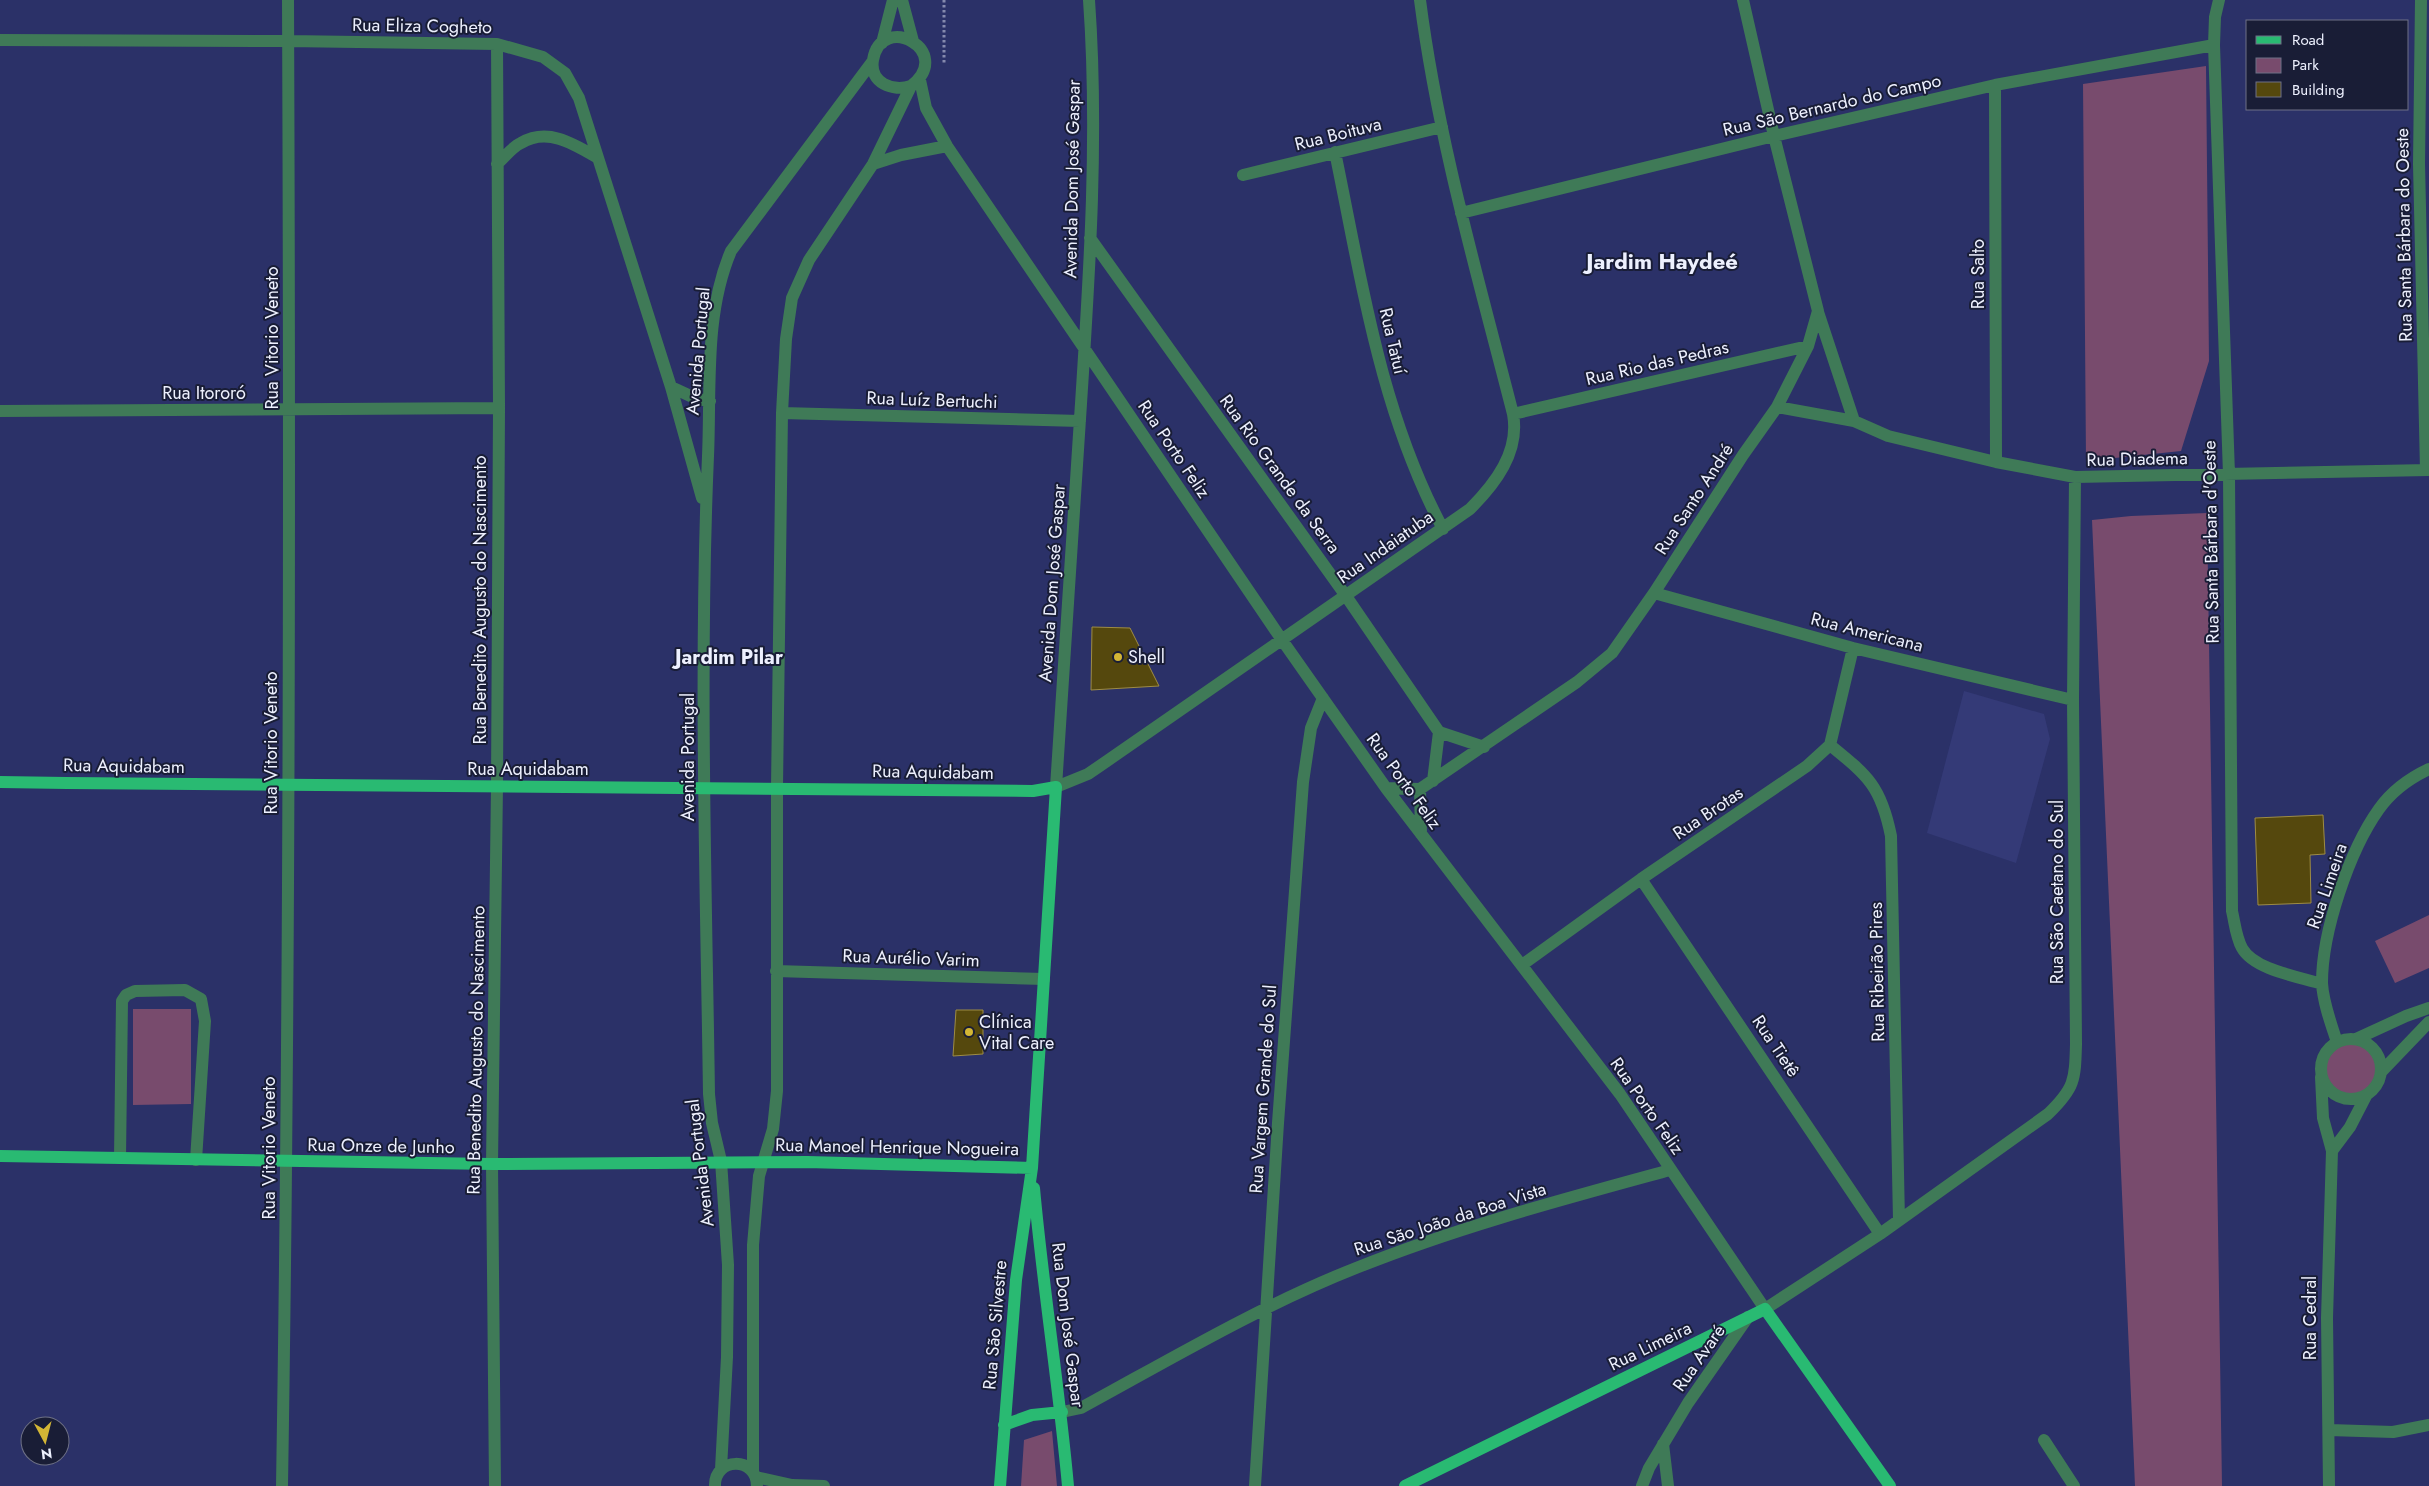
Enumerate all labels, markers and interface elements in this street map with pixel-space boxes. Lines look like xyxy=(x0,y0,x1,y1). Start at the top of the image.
street label: Rua Eliza Cogheto xyxy=(352,12,492,40)
legend xyxy=(2246,20,2409,110)
text: Road xyxy=(2292,29,2324,51)
text: Park xyxy=(2292,54,2319,76)
street label: Rua São Bernardo do Campo xyxy=(1720,67,1944,143)
street label: Avenida Dom José Gaspar xyxy=(1057,79,1087,279)
text: Building xyxy=(2292,79,2344,101)
street label: Rua Boituva xyxy=(1292,111,1384,157)
street label: Rua Santa Bárbara do Oeste xyxy=(2389,128,2419,342)
street label: Rua Salto xyxy=(1965,239,1991,309)
district label: Jardim Haydeé xyxy=(1582,245,1738,277)
street label: Rua Vitorio Veneto xyxy=(259,266,285,409)
street label: Avenida Portugal xyxy=(679,286,717,416)
street label: Rua Tatuí xyxy=(1373,305,1414,378)
street label: Rua Rio das Pedras xyxy=(1583,334,1731,392)
street label: Rua Itororó xyxy=(162,380,246,406)
street label: Rua Luíz Bertuchi xyxy=(866,385,998,415)
street label: Rua Rio Grande da Serra xyxy=(1213,389,1347,559)
street label: Rua Porto Feliz xyxy=(1132,395,1217,504)
street label: Rua Santo André xyxy=(1648,438,1740,560)
street label: Rua Santa Bárbara d'Oeste xyxy=(2196,440,2226,644)
street label: Rua Diadema xyxy=(2086,445,2188,473)
street label: Rua Benedito Augusto do Nascimento xyxy=(467,455,493,745)
street label: Avenida Dom José Gaspar xyxy=(1032,482,1072,683)
street label: Rua Indaiatuba xyxy=(1332,504,1438,590)
street label: Rua Americana xyxy=(1808,605,1926,659)
district label: Jardim Pilar xyxy=(671,643,784,672)
place label: Shell xyxy=(1128,644,1165,670)
marker: Shell xyxy=(1112,651,1124,663)
street label: Rua Vitorio Veneto xyxy=(258,671,284,814)
street label: Avenida Portugal xyxy=(675,693,701,821)
street label: Rua Porto Feliz xyxy=(1360,728,1448,835)
street label: Rua Aquidabam xyxy=(63,752,185,780)
street label: Rua Aquidabam xyxy=(467,756,589,782)
street label: Rua Aquidabam xyxy=(872,758,994,786)
street label: Rua Brotas xyxy=(1668,780,1748,846)
street label: Rua São Caetano do Sul xyxy=(2044,800,2070,984)
street label: Rua Limeira xyxy=(2300,840,2354,932)
street label: Rua Ribeirão Pires xyxy=(1863,902,1891,1042)
street label: Rua Benedito Augusto do Nascimento xyxy=(460,905,492,1195)
street label: Rua Aurélio Varim xyxy=(842,943,980,973)
street label: Rua Vargem Grande do Sul xyxy=(1243,984,1283,1194)
place label: Clínica Vital Care xyxy=(979,1009,1054,1056)
street label: Rua Tietê xyxy=(1746,1010,1806,1082)
marker: Clínica Vital Care xyxy=(963,1026,975,1038)
street label: Rua Porto Feliz xyxy=(1604,1052,1691,1160)
street label: Rua Vitorio Veneto xyxy=(256,1076,282,1219)
street label: Avenida Portugal xyxy=(679,1098,721,1228)
street label: Rua Onze de Junho xyxy=(307,1132,455,1160)
street label: Rua Manoel Henrique Nogueira xyxy=(775,1132,1019,1162)
street label: Rua São João da Boa Vista xyxy=(1351,1176,1549,1262)
street label: Rua Dom José Gaspar xyxy=(1045,1241,1091,1410)
street label: Rua São Silvestre xyxy=(976,1259,1014,1391)
street label: Rua Cedral xyxy=(2297,1276,2323,1360)
street label: Rua Limeira xyxy=(1604,1315,1696,1377)
street label: Rua Avaré xyxy=(1666,1319,1732,1397)
north arrow xyxy=(20,1416,70,1466)
text: N xyxy=(40,1443,53,1465)

